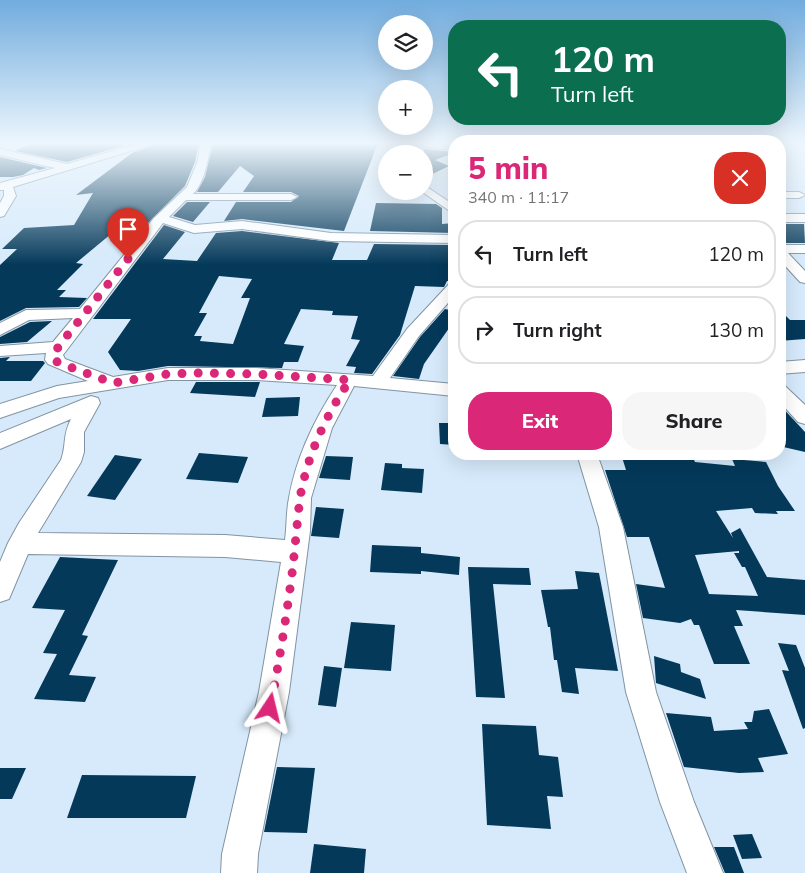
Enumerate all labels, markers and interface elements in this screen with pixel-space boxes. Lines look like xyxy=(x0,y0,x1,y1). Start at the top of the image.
map controls xyxy=(378,15,433,200)
button: layers xyxy=(378,15,433,70)
text: 120 m xyxy=(551,37,655,81)
icon: left xyxy=(468,40,533,105)
button: + xyxy=(378,80,433,135)
text: Turn left xyxy=(551,80,634,108)
button: − xyxy=(378,145,433,200)
text: 5 min xyxy=(468,149,548,187)
button: close xyxy=(714,152,766,204)
text: 340 m · 11:17 xyxy=(468,187,569,207)
pin xyxy=(107,208,149,259)
icon: arrive xyxy=(114,215,142,243)
icon: left xyxy=(470,240,498,268)
text: Turn left xyxy=(513,242,588,266)
text: 120 m xyxy=(708,242,764,266)
icon: right xyxy=(470,316,498,344)
text: Turn right xyxy=(513,318,602,342)
text: 130 m xyxy=(708,318,764,342)
button: Exit xyxy=(468,392,612,450)
button: Share xyxy=(622,392,766,450)
position arrow xyxy=(243,681,295,733)

